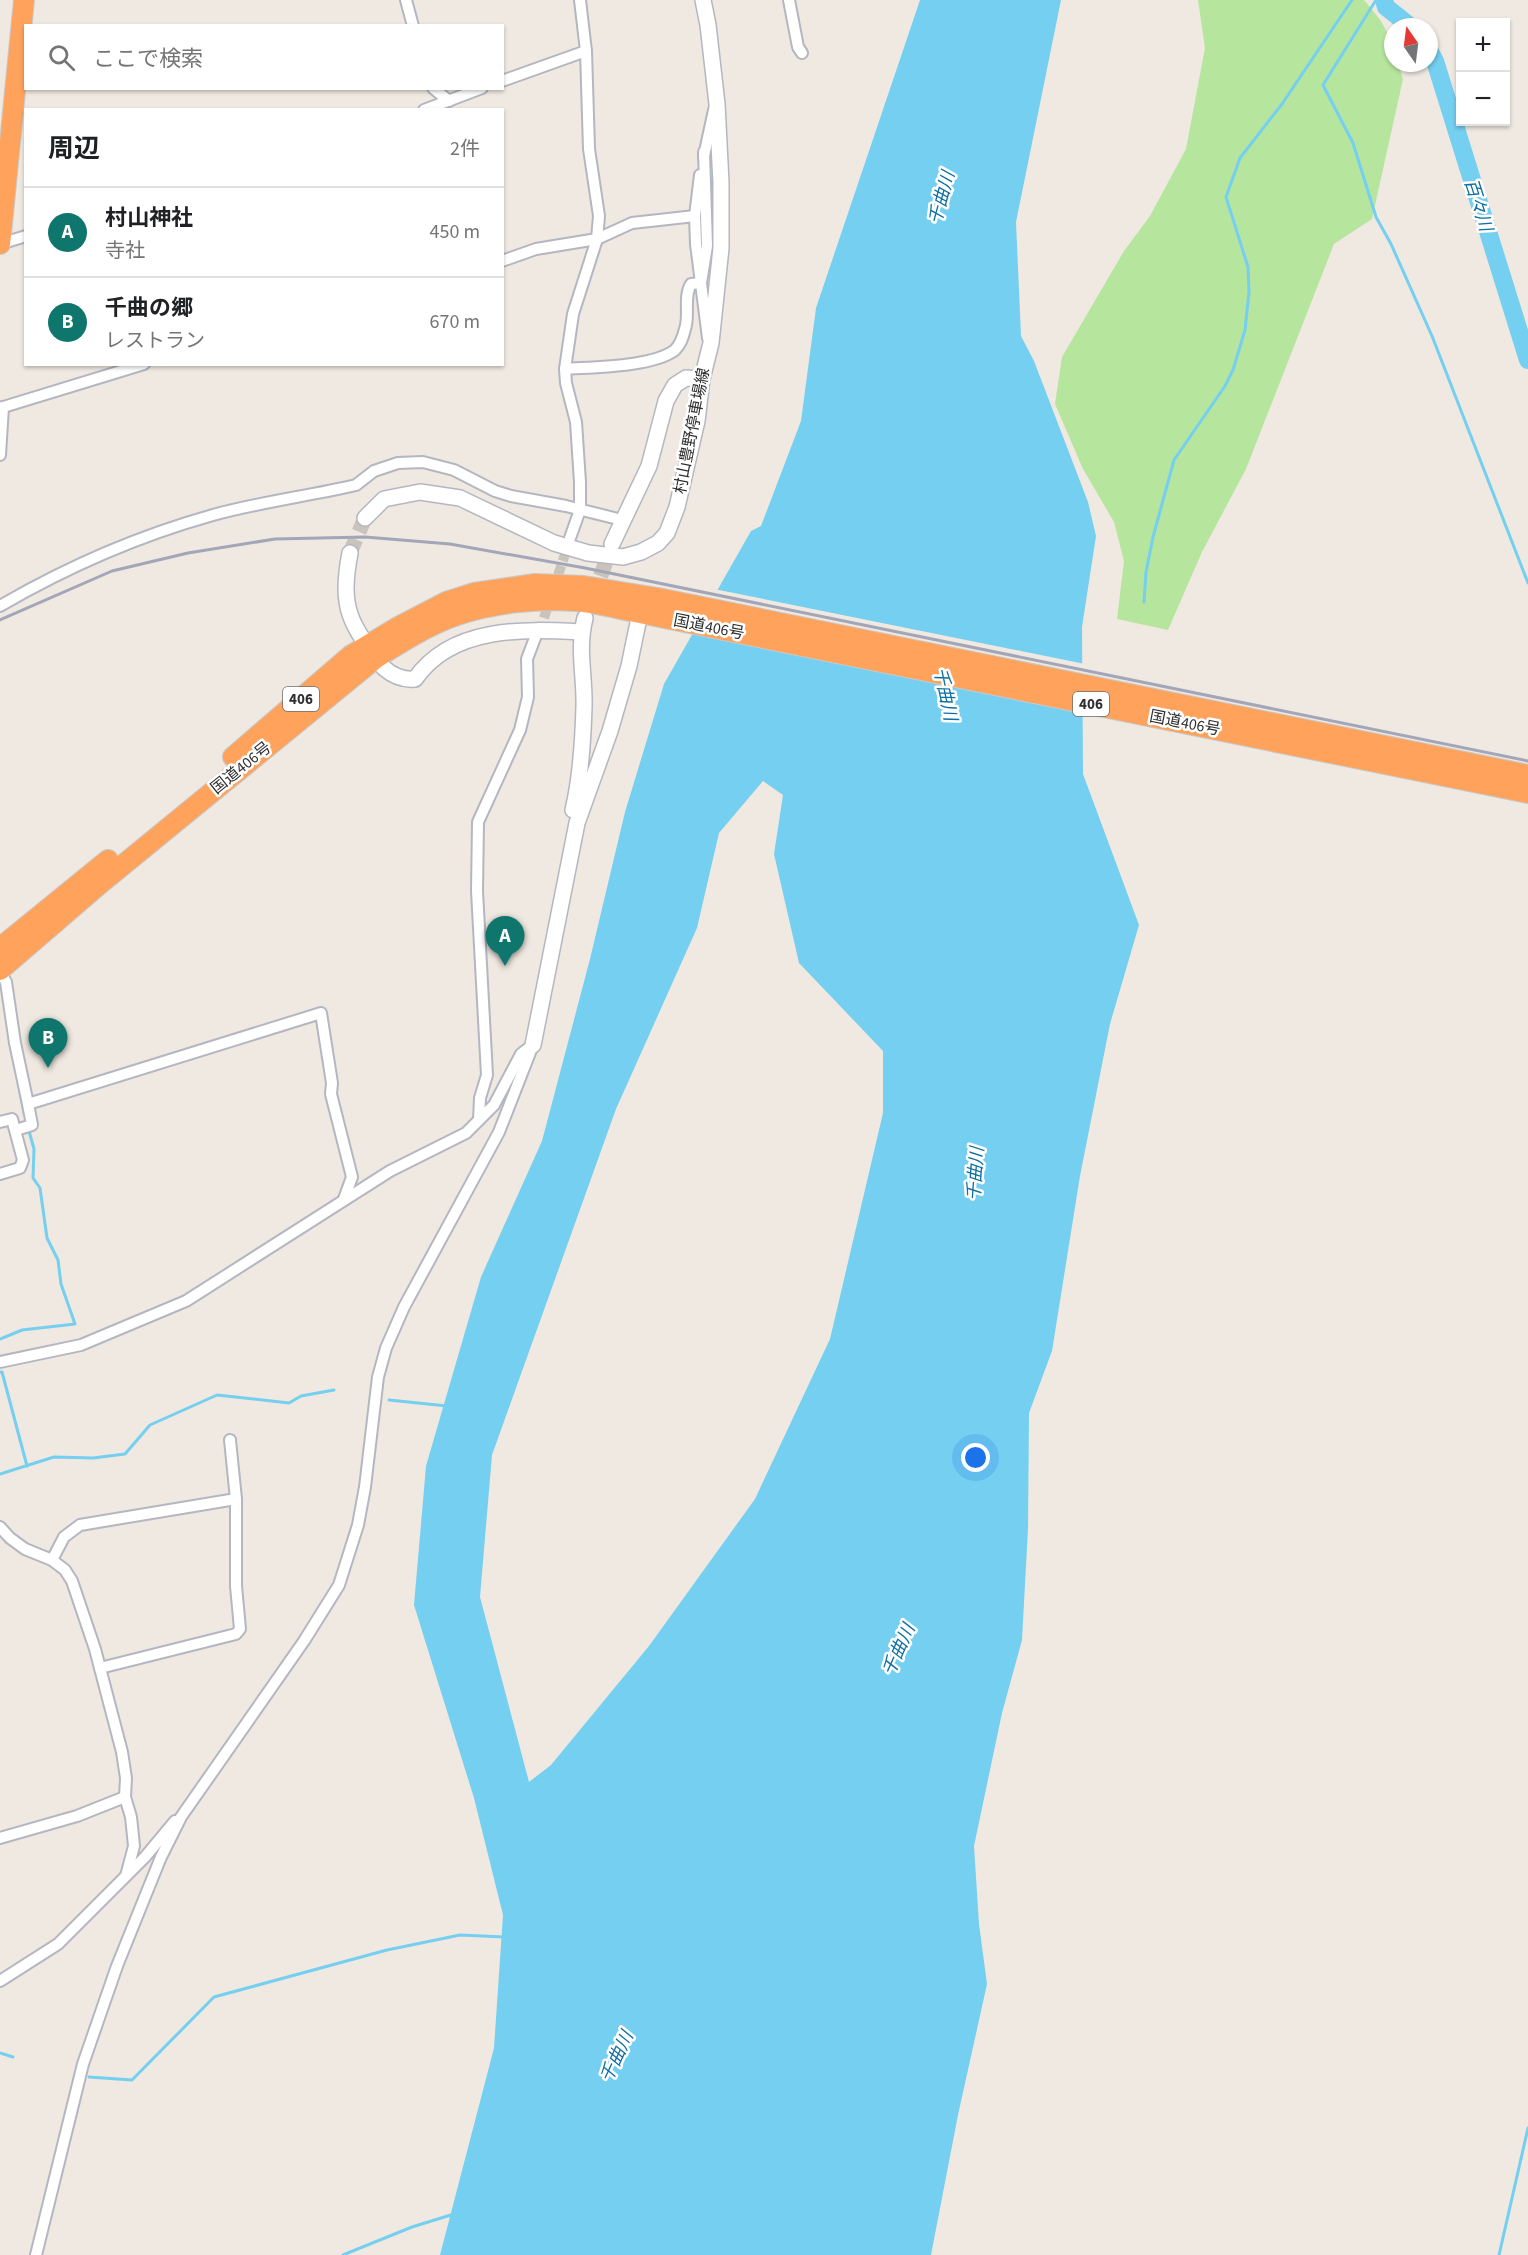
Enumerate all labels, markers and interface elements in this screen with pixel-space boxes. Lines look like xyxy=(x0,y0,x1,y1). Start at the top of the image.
north arrow xyxy=(1384,18,1438,72)
map controls xyxy=(1456,18,1510,126)
button: + xyxy=(1456,18,1510,72)
search box xyxy=(24,24,504,90)
icon: search xyxy=(45,41,78,74)
text: ここで検索 xyxy=(93,43,203,75)
button: − xyxy=(1456,72,1510,126)
text: 周辺 xyxy=(48,130,100,167)
text: 2件 xyxy=(450,135,480,163)
water label: 千曲川 xyxy=(923,167,962,227)
water label: 百々川 xyxy=(1458,175,1499,236)
text: 村山神社 xyxy=(105,202,193,234)
text: A xyxy=(62,218,73,246)
text: 450 m xyxy=(430,218,480,246)
text: 寺社 xyxy=(105,237,145,265)
text: 千曲の郷 xyxy=(105,292,193,324)
text: B xyxy=(61,308,74,336)
text: 670 m xyxy=(430,308,480,336)
text: レストラン xyxy=(105,327,205,355)
street label: 村山豊野停車場線 xyxy=(669,366,715,496)
street label: 国道406号 xyxy=(672,609,746,645)
water label: 千曲川 xyxy=(927,665,963,725)
road number: 406 xyxy=(283,687,319,711)
road number: 406 xyxy=(1073,692,1109,716)
street label: 国道406号 xyxy=(1148,705,1222,741)
street label: 国道406号 xyxy=(206,737,276,799)
pin: A xyxy=(486,916,524,966)
pin: B xyxy=(28,1018,68,1068)
water label: 千曲川 xyxy=(962,1144,990,1202)
your location xyxy=(961,1443,990,1472)
water label: 千曲川 xyxy=(877,1618,922,1680)
water label: 千曲川 xyxy=(594,2025,641,2087)

